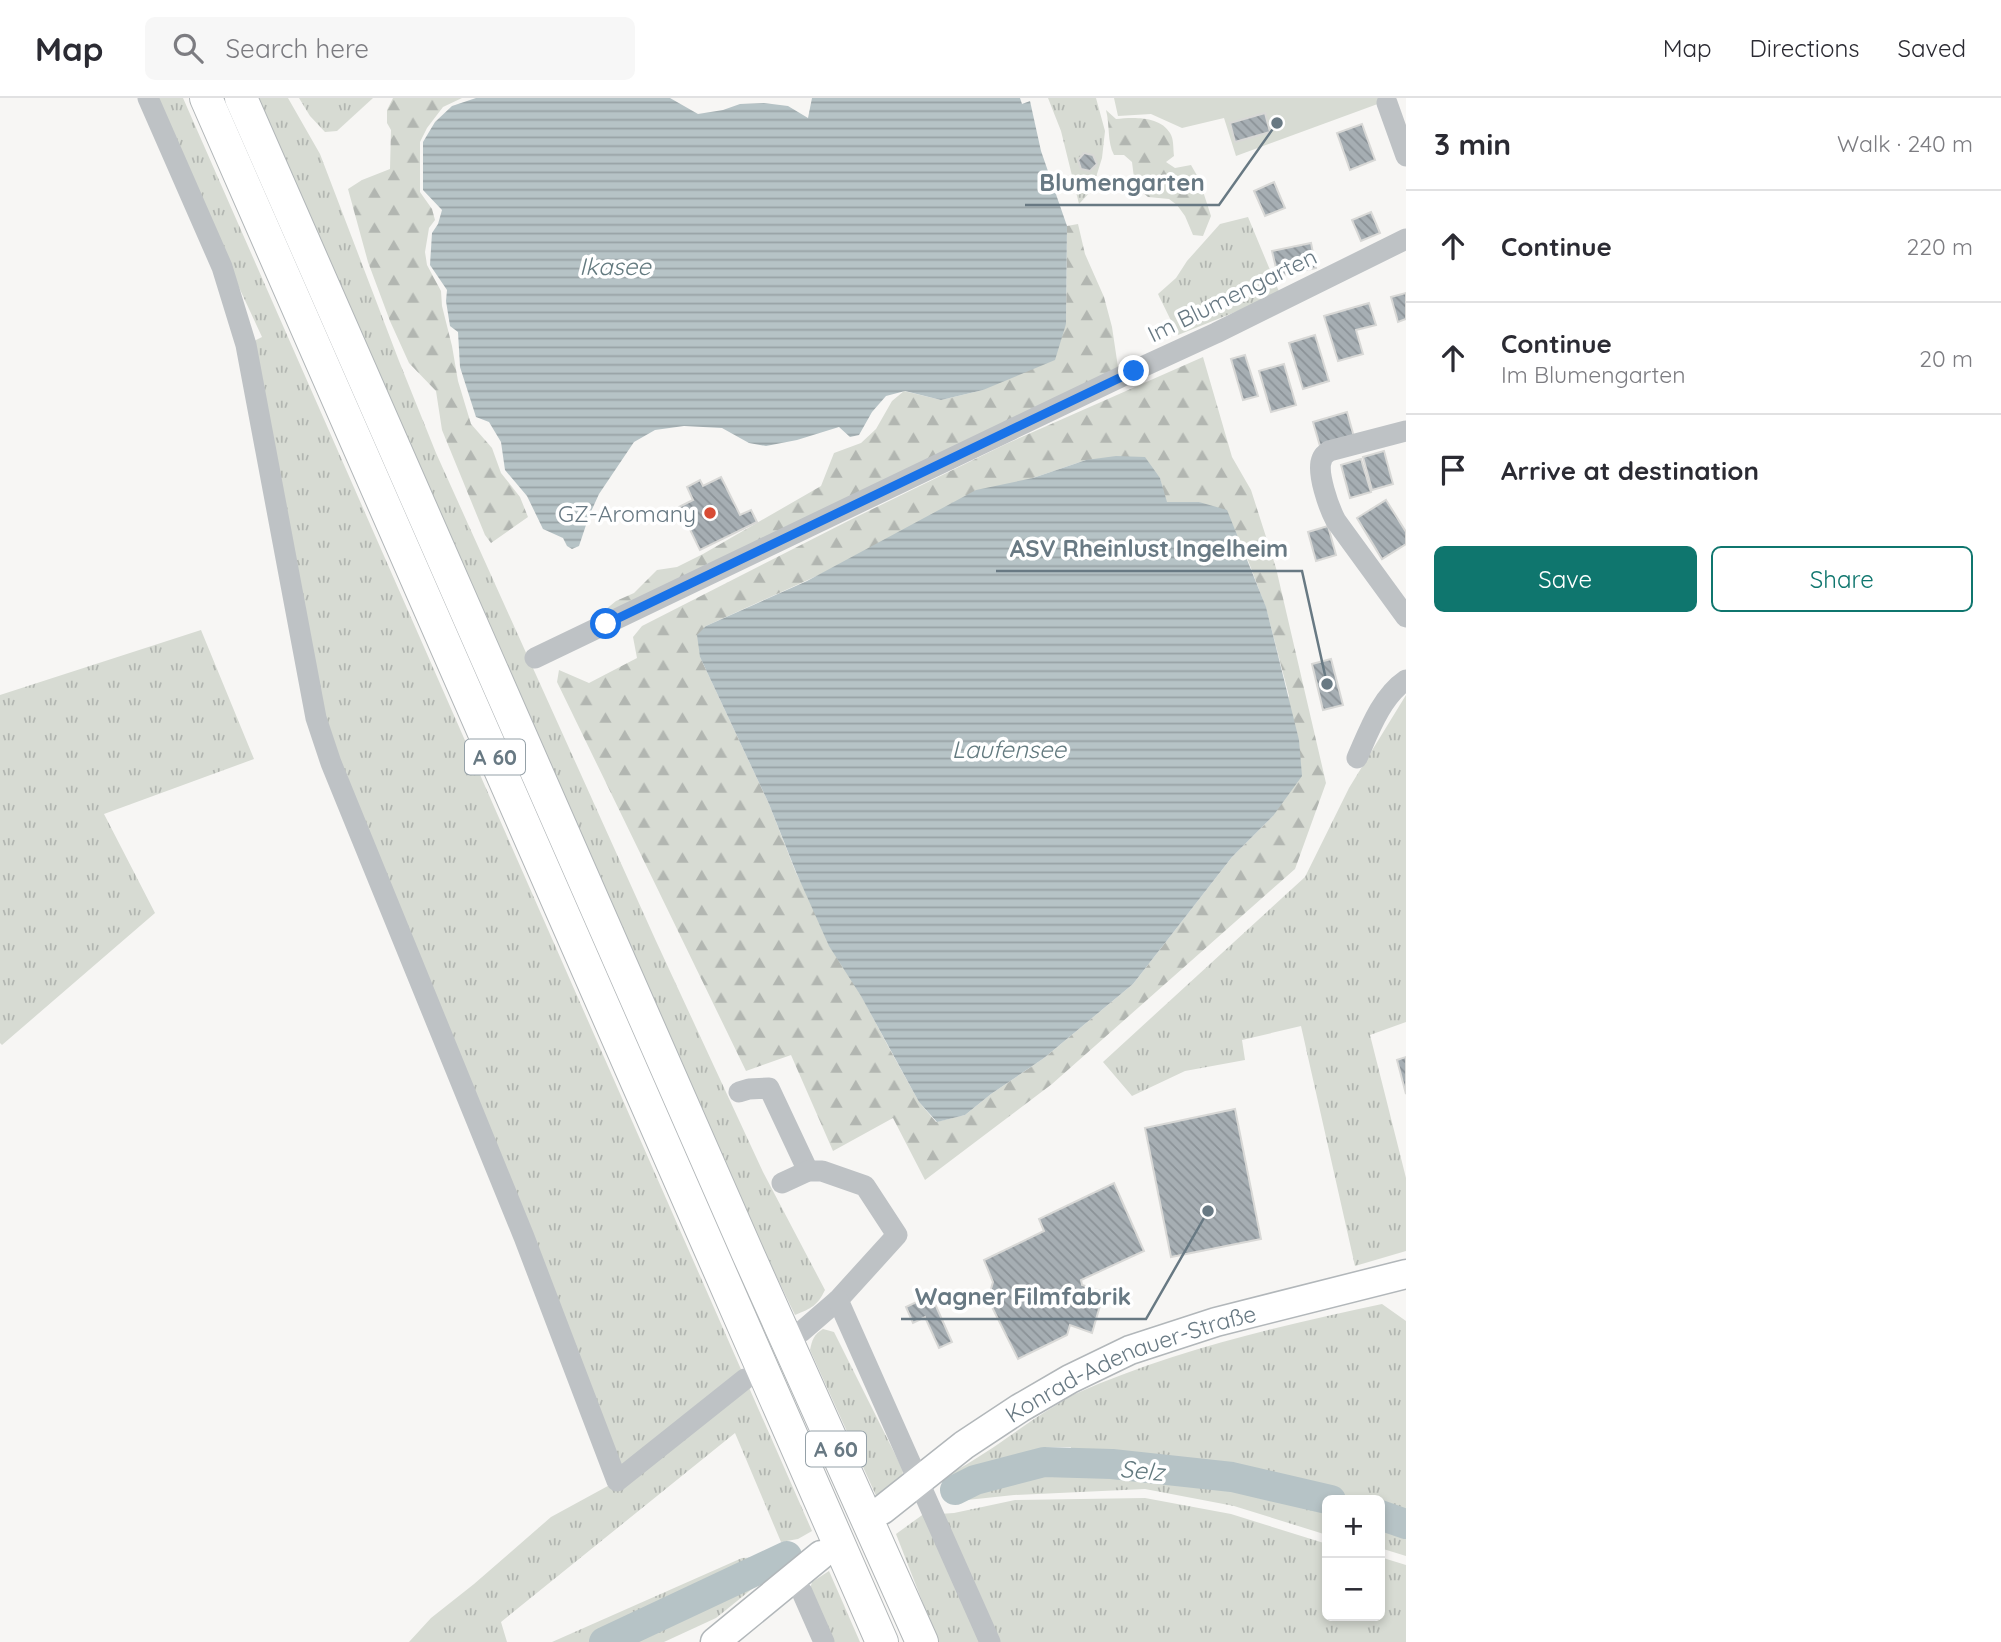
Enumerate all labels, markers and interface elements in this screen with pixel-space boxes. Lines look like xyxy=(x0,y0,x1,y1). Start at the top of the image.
search box xyxy=(145,17,635,80)
text: Map xyxy=(35,28,103,69)
icon: search xyxy=(169,29,207,67)
text: Search here xyxy=(225,32,369,65)
text: Map xyxy=(1663,33,1712,63)
text: Directions xyxy=(1750,33,1860,63)
text: Saved xyxy=(1898,33,1966,63)
text: 3 min xyxy=(1434,125,1511,163)
text: Walk · 240 m xyxy=(1837,129,1973,158)
callout: Blumengarten xyxy=(1025,160,1219,205)
text: Blumengarten xyxy=(1039,167,1205,197)
icon: ahead xyxy=(1434,227,1472,265)
text: Continue xyxy=(1501,230,1612,263)
text: 220 m xyxy=(1907,232,1973,261)
street label: Im Blumengarten xyxy=(1143,242,1321,348)
water label: Ikasee xyxy=(579,251,652,281)
text: Continue xyxy=(1501,327,1612,360)
icon: ahead xyxy=(1434,339,1472,377)
text: 20 m xyxy=(1919,344,1973,373)
route end xyxy=(1118,355,1149,386)
text: Im Blumengarten xyxy=(1501,360,1685,389)
icon: arrive xyxy=(1434,451,1472,489)
text: Arrive at destination xyxy=(1501,454,1759,487)
place label: GZ-Aromany xyxy=(558,499,696,528)
marker: GZ-Aromany xyxy=(702,505,718,521)
callout: ASV Rheinlust Ingelheim xyxy=(996,526,1302,571)
text: ASV Rheinlust Ingelheim xyxy=(1010,533,1288,563)
button: Save xyxy=(1434,546,1697,612)
button: Share xyxy=(1711,546,1973,612)
route start xyxy=(590,608,621,639)
water label: Laufensee xyxy=(952,734,1068,764)
road number: A 60 xyxy=(465,740,525,774)
callout: Wagner Filmfabrik xyxy=(901,1274,1146,1319)
text: Wagner Filmfabrik xyxy=(915,1281,1131,1311)
street label: Konrad-Adenauer-Straße xyxy=(999,1298,1259,1428)
road number: A 60 xyxy=(806,1432,866,1466)
water label: Selz xyxy=(1119,1453,1168,1487)
map controls xyxy=(1322,1495,1385,1621)
button: + xyxy=(1322,1495,1385,1558)
button: − xyxy=(1322,1558,1385,1621)

